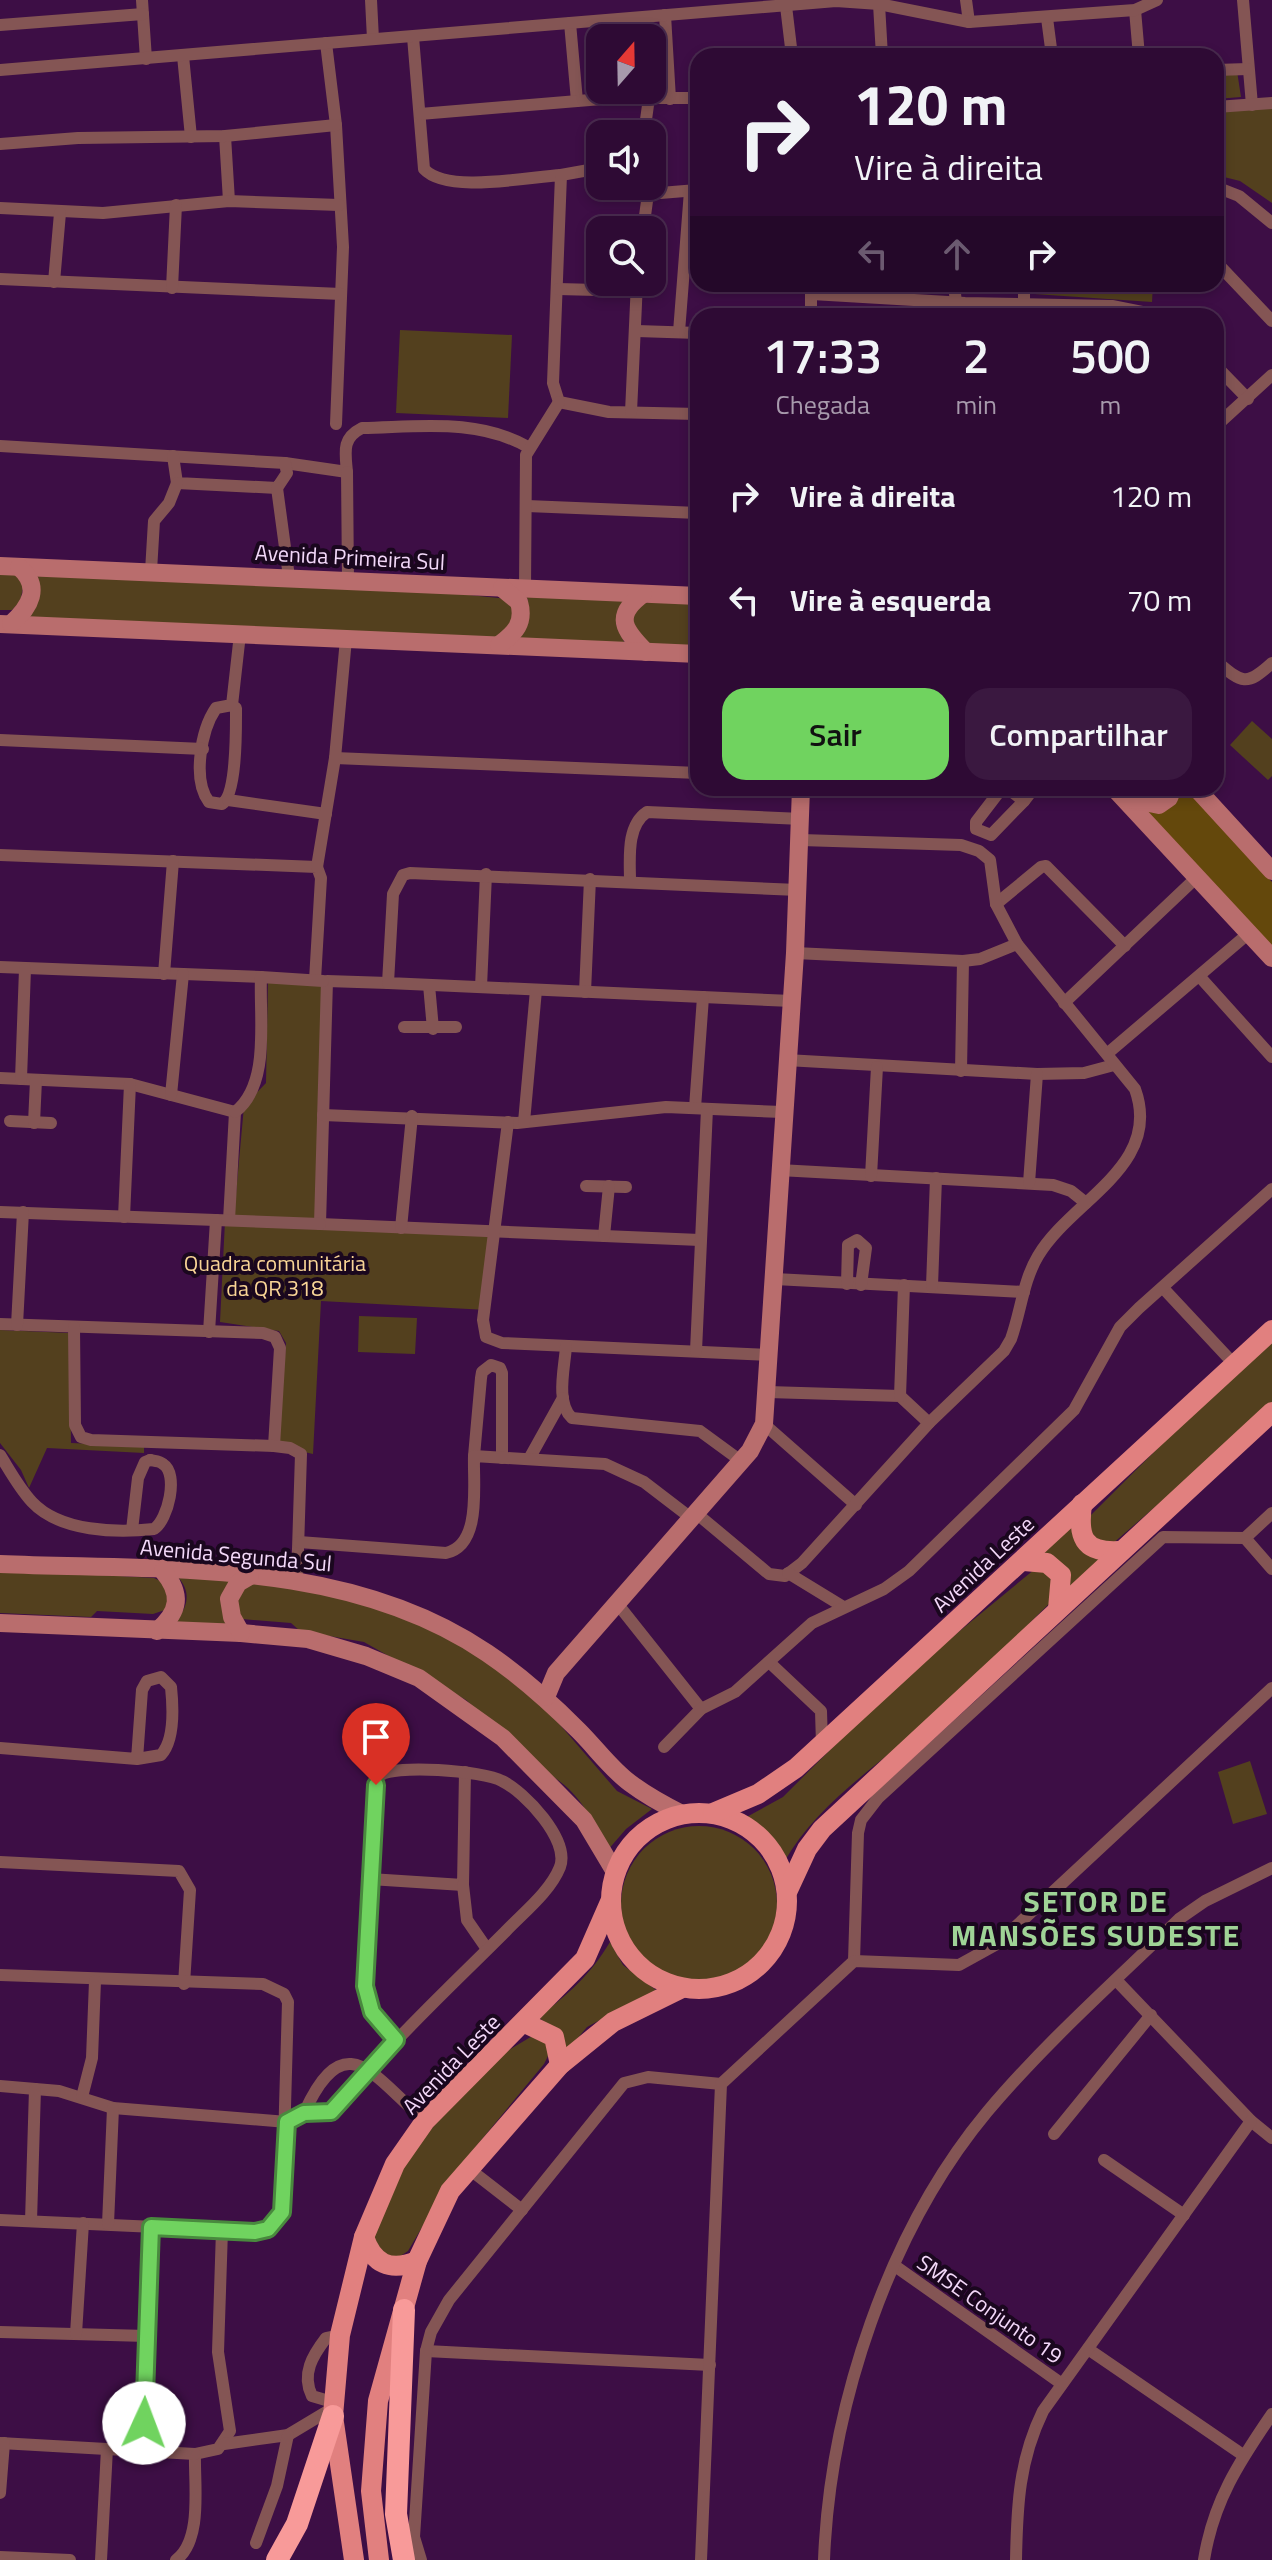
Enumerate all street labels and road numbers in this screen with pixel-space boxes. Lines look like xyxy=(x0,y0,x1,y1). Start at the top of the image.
street label: Avenida Primeira Sul xyxy=(254,535,446,579)
street label: Avenida Leste xyxy=(924,1508,1042,1620)
street label: Avenida Segunda Sul xyxy=(139,1530,333,1580)
street label: Avenida Leste xyxy=(394,2006,508,2122)
street label: SMSE Conjunto 19 xyxy=(910,2246,1070,2372)

